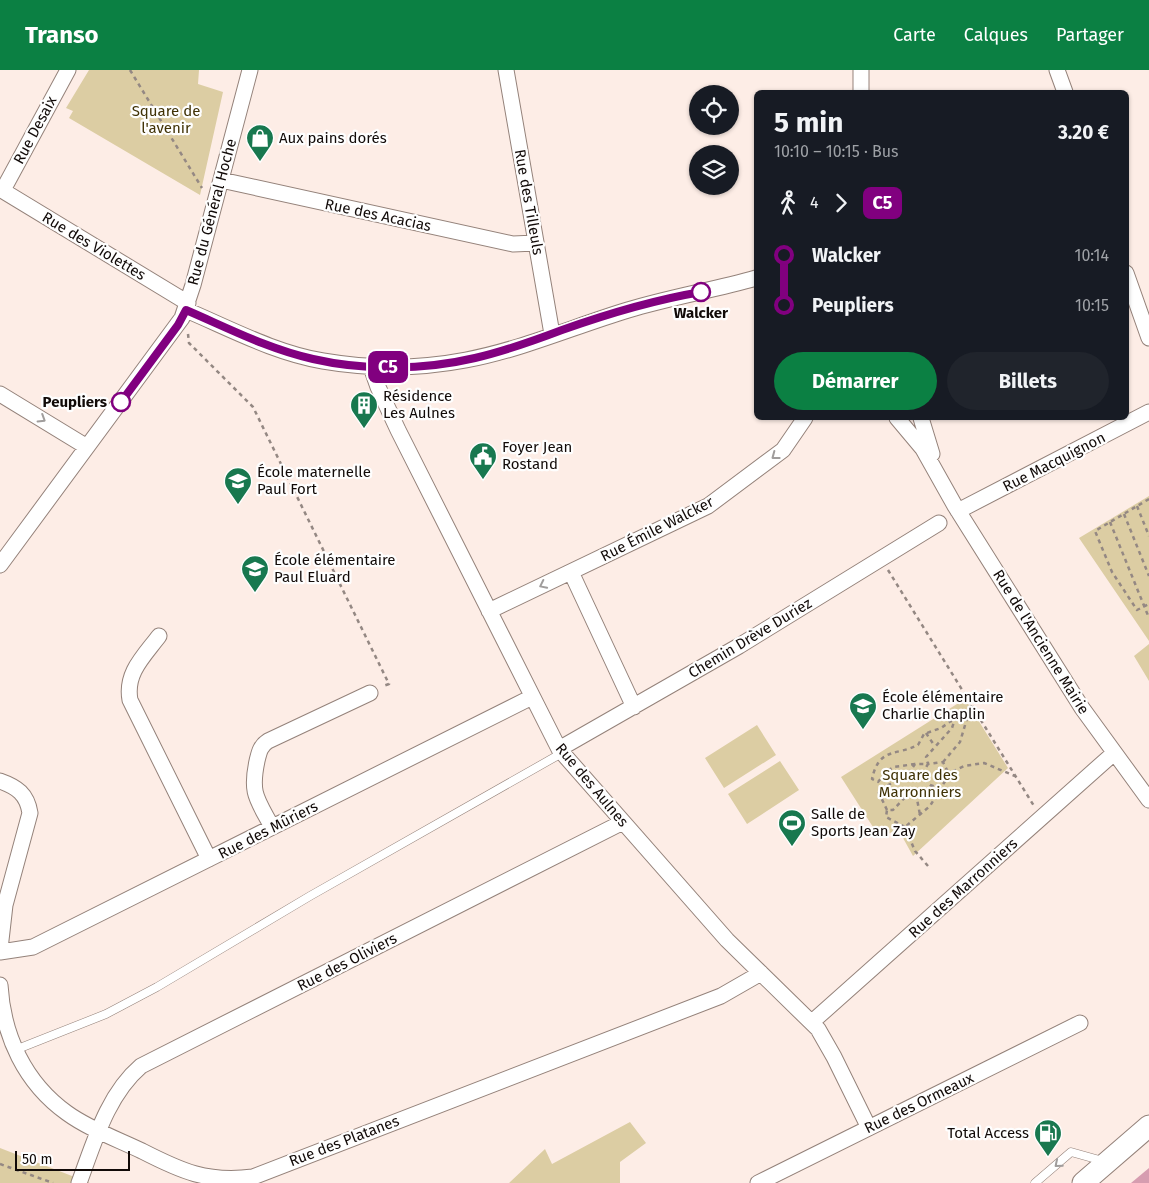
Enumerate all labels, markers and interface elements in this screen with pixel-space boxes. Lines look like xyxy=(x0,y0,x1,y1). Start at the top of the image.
text: Transo xyxy=(25,21,99,49)
text: Carte xyxy=(893,24,936,46)
text: Calques xyxy=(964,24,1028,46)
text: Partager xyxy=(1056,24,1124,46)
map controls xyxy=(689,85,739,195)
button: locate xyxy=(689,85,739,135)
street label: Rue Desaix xyxy=(10,92,61,167)
park label: Square de l'avenir xyxy=(132,102,200,137)
text: 5 min xyxy=(774,106,843,139)
text: 3.20 € xyxy=(1058,121,1109,144)
shop icon: Aux pains dorés xyxy=(245,123,275,162)
place label: Aux pains dorés xyxy=(279,129,387,147)
street label: Rue du Général Hoche xyxy=(184,137,240,287)
text: 10:10 – 10:15 · Bus xyxy=(774,142,899,161)
button: layers xyxy=(689,145,739,195)
street label: Rue des Tilleuls xyxy=(511,148,547,256)
icon: walk xyxy=(774,189,802,217)
icon: forward xyxy=(827,189,855,217)
text: C5 xyxy=(873,192,892,214)
text: 4 xyxy=(810,193,819,212)
street label: Rue des Acacias xyxy=(323,195,433,235)
street label: Rue des Violettes xyxy=(39,208,149,284)
text: Walcker xyxy=(812,244,881,267)
text: 10:14 xyxy=(1075,246,1109,265)
marker: Walcker xyxy=(691,282,711,302)
text: Peupliers xyxy=(812,294,894,317)
text: 10:15 xyxy=(1075,296,1109,315)
place label: Walcker xyxy=(674,304,729,322)
line badge: C5 xyxy=(366,351,410,383)
button: Démarrer xyxy=(774,352,937,410)
button: Billets xyxy=(947,352,1109,410)
text: C5 xyxy=(378,356,398,378)
place label: Résidence Les Aulnes xyxy=(383,387,455,422)
building icon: Résidence Les Aulnes xyxy=(349,390,379,429)
marker: Peupliers xyxy=(111,392,131,412)
place label: Peupliers xyxy=(43,393,107,411)
one-way arrow xyxy=(36,413,45,423)
street label: Rue Macquignon xyxy=(1000,428,1108,496)
place label: Foyer Jean Rostand xyxy=(502,438,572,473)
public building icon: Foyer Jean Rostand xyxy=(468,441,498,480)
one-way arrow xyxy=(772,450,781,458)
place label: École maternelle Paul Fort xyxy=(257,463,371,498)
school or university icon: École maternelle Paul Fort xyxy=(223,466,253,505)
street label: Rue Émile Walcker xyxy=(598,493,717,565)
place label: École élémentaire Paul Eluard xyxy=(274,551,396,586)
school or university icon: École élémentaire Paul Eluard xyxy=(240,554,270,593)
street label: Rue de l'Ancienne Mairie xyxy=(989,566,1093,718)
one-way arrow xyxy=(539,579,548,589)
street label: Chemin Drève Duriez xyxy=(685,594,815,682)
place label: École élémentaire Charlie Chaplin xyxy=(882,688,1004,723)
school or university icon: École élémentaire Charlie Chaplin xyxy=(848,691,878,730)
street label: Rue des Aulnes xyxy=(552,739,632,831)
park label: Square des Marronniers xyxy=(879,766,961,801)
street label: Rue des Mûriers xyxy=(215,797,321,863)
place label: Salle de Sports Jean Zay xyxy=(811,805,916,840)
sports icon: Salle de Sports Jean Zay xyxy=(777,808,807,847)
street label: Rue des Marronniers xyxy=(905,834,1021,942)
street label: Rue des Oliviers xyxy=(294,929,400,995)
street label: Rue des Ormeaux xyxy=(861,1068,977,1137)
street label: Rue des Platanes xyxy=(286,1112,402,1170)
fuel station icon: Total Access xyxy=(1033,1118,1063,1157)
place label: Total Access xyxy=(947,1124,1029,1142)
scale bar xyxy=(15,1148,130,1171)
text: 50 m xyxy=(22,1151,53,1168)
one-way arrow xyxy=(1054,1158,1063,1167)

